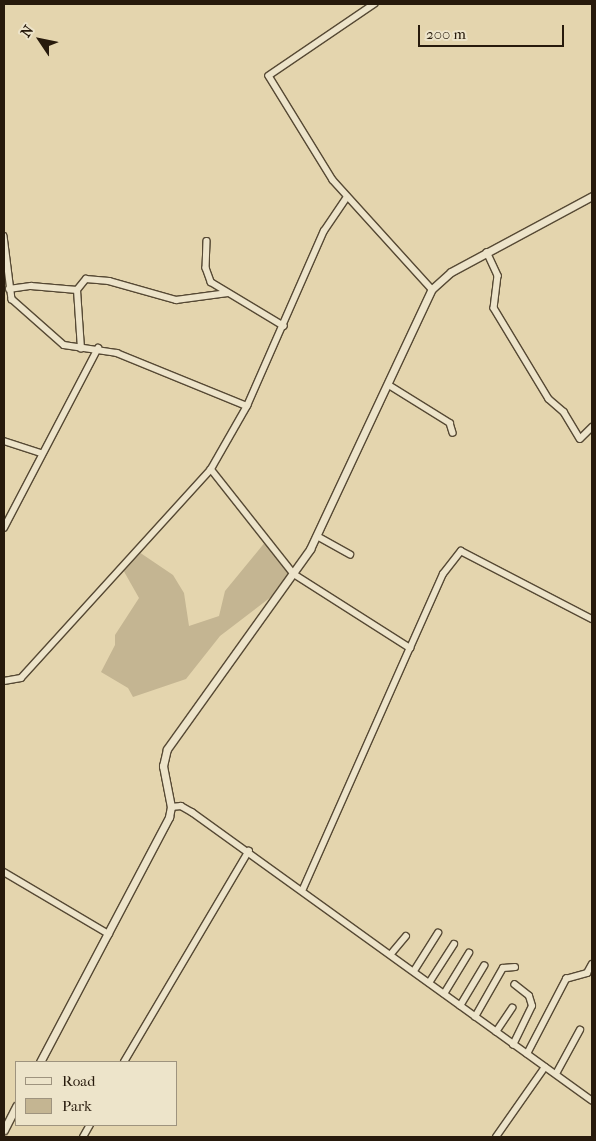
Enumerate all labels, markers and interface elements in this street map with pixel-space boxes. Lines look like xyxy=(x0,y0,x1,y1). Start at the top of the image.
north arrow xyxy=(15,15,65,65)
scale bar xyxy=(421,15,567,47)
text: N xyxy=(17,22,37,40)
text: 200 m xyxy=(426,25,466,43)
legend xyxy=(15,1061,178,1126)
text: Road xyxy=(62,1072,95,1090)
text: Park xyxy=(62,1097,92,1115)

